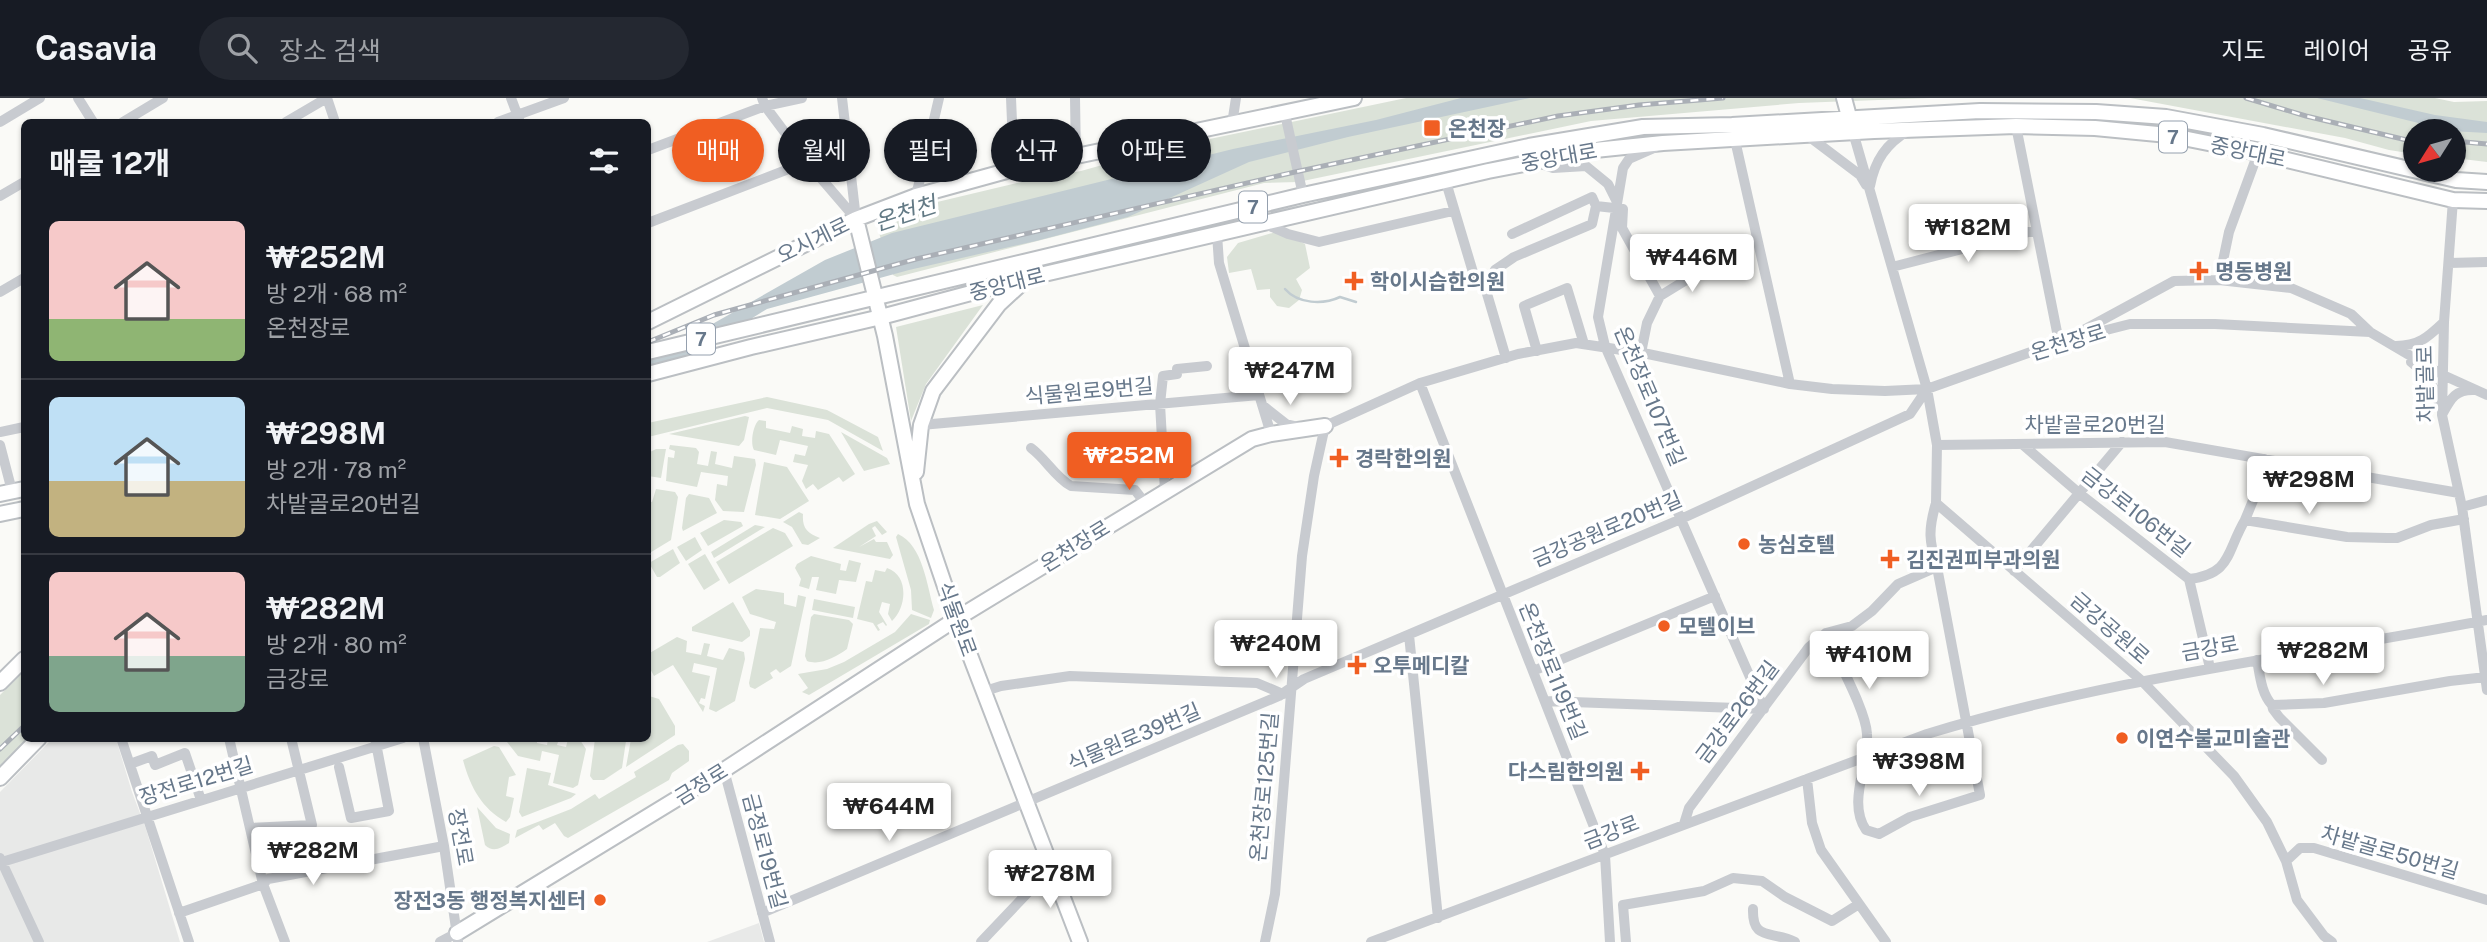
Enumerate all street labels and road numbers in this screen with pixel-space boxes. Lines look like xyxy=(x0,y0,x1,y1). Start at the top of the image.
road number: 7 xyxy=(2159,121,2187,152)
street label: 중앙대로 xyxy=(2208,132,2288,172)
street label: 중앙대로 xyxy=(1519,138,1599,176)
road number: 7 xyxy=(1239,192,1267,222)
street label: 오시게로 xyxy=(773,212,853,268)
street label: 중앙대로 xyxy=(966,263,1048,305)
street label: 온천장로 xyxy=(2027,319,2109,365)
street label: 온천장로107번길 xyxy=(1609,322,1691,470)
road number: 7 xyxy=(687,324,715,354)
street label: 차밭골로 xyxy=(2412,345,2438,423)
street label: 식물원로9번길 xyxy=(1024,373,1154,409)
street label: 차밭골로20번길 xyxy=(2024,412,2166,437)
street label: 금강로106번길 xyxy=(2077,462,2195,562)
street label: 금강공원로20번길 xyxy=(1528,486,1686,572)
street label: 온천장로 xyxy=(1036,515,1114,577)
street label: 식물원로 xyxy=(932,578,982,660)
street label: 금강공원로 xyxy=(2065,587,2155,669)
street label: 온천장로119번길 xyxy=(1514,599,1592,743)
street label: 금강로 xyxy=(2179,631,2241,665)
street label: 금강로26번길 xyxy=(1690,656,1784,768)
street label: 식물원로39번길 xyxy=(1064,698,1204,776)
street label: 온천장로125번길 xyxy=(1245,711,1283,863)
street label: 장전로12번길 xyxy=(136,752,256,810)
street label: 금정로 xyxy=(670,758,732,810)
street label: 금정로19번길 xyxy=(738,791,792,911)
street label: 장전로 xyxy=(444,806,478,868)
street label: 금강로 xyxy=(1579,810,1643,854)
street label: 차밭골로50번길 xyxy=(2318,820,2462,884)

